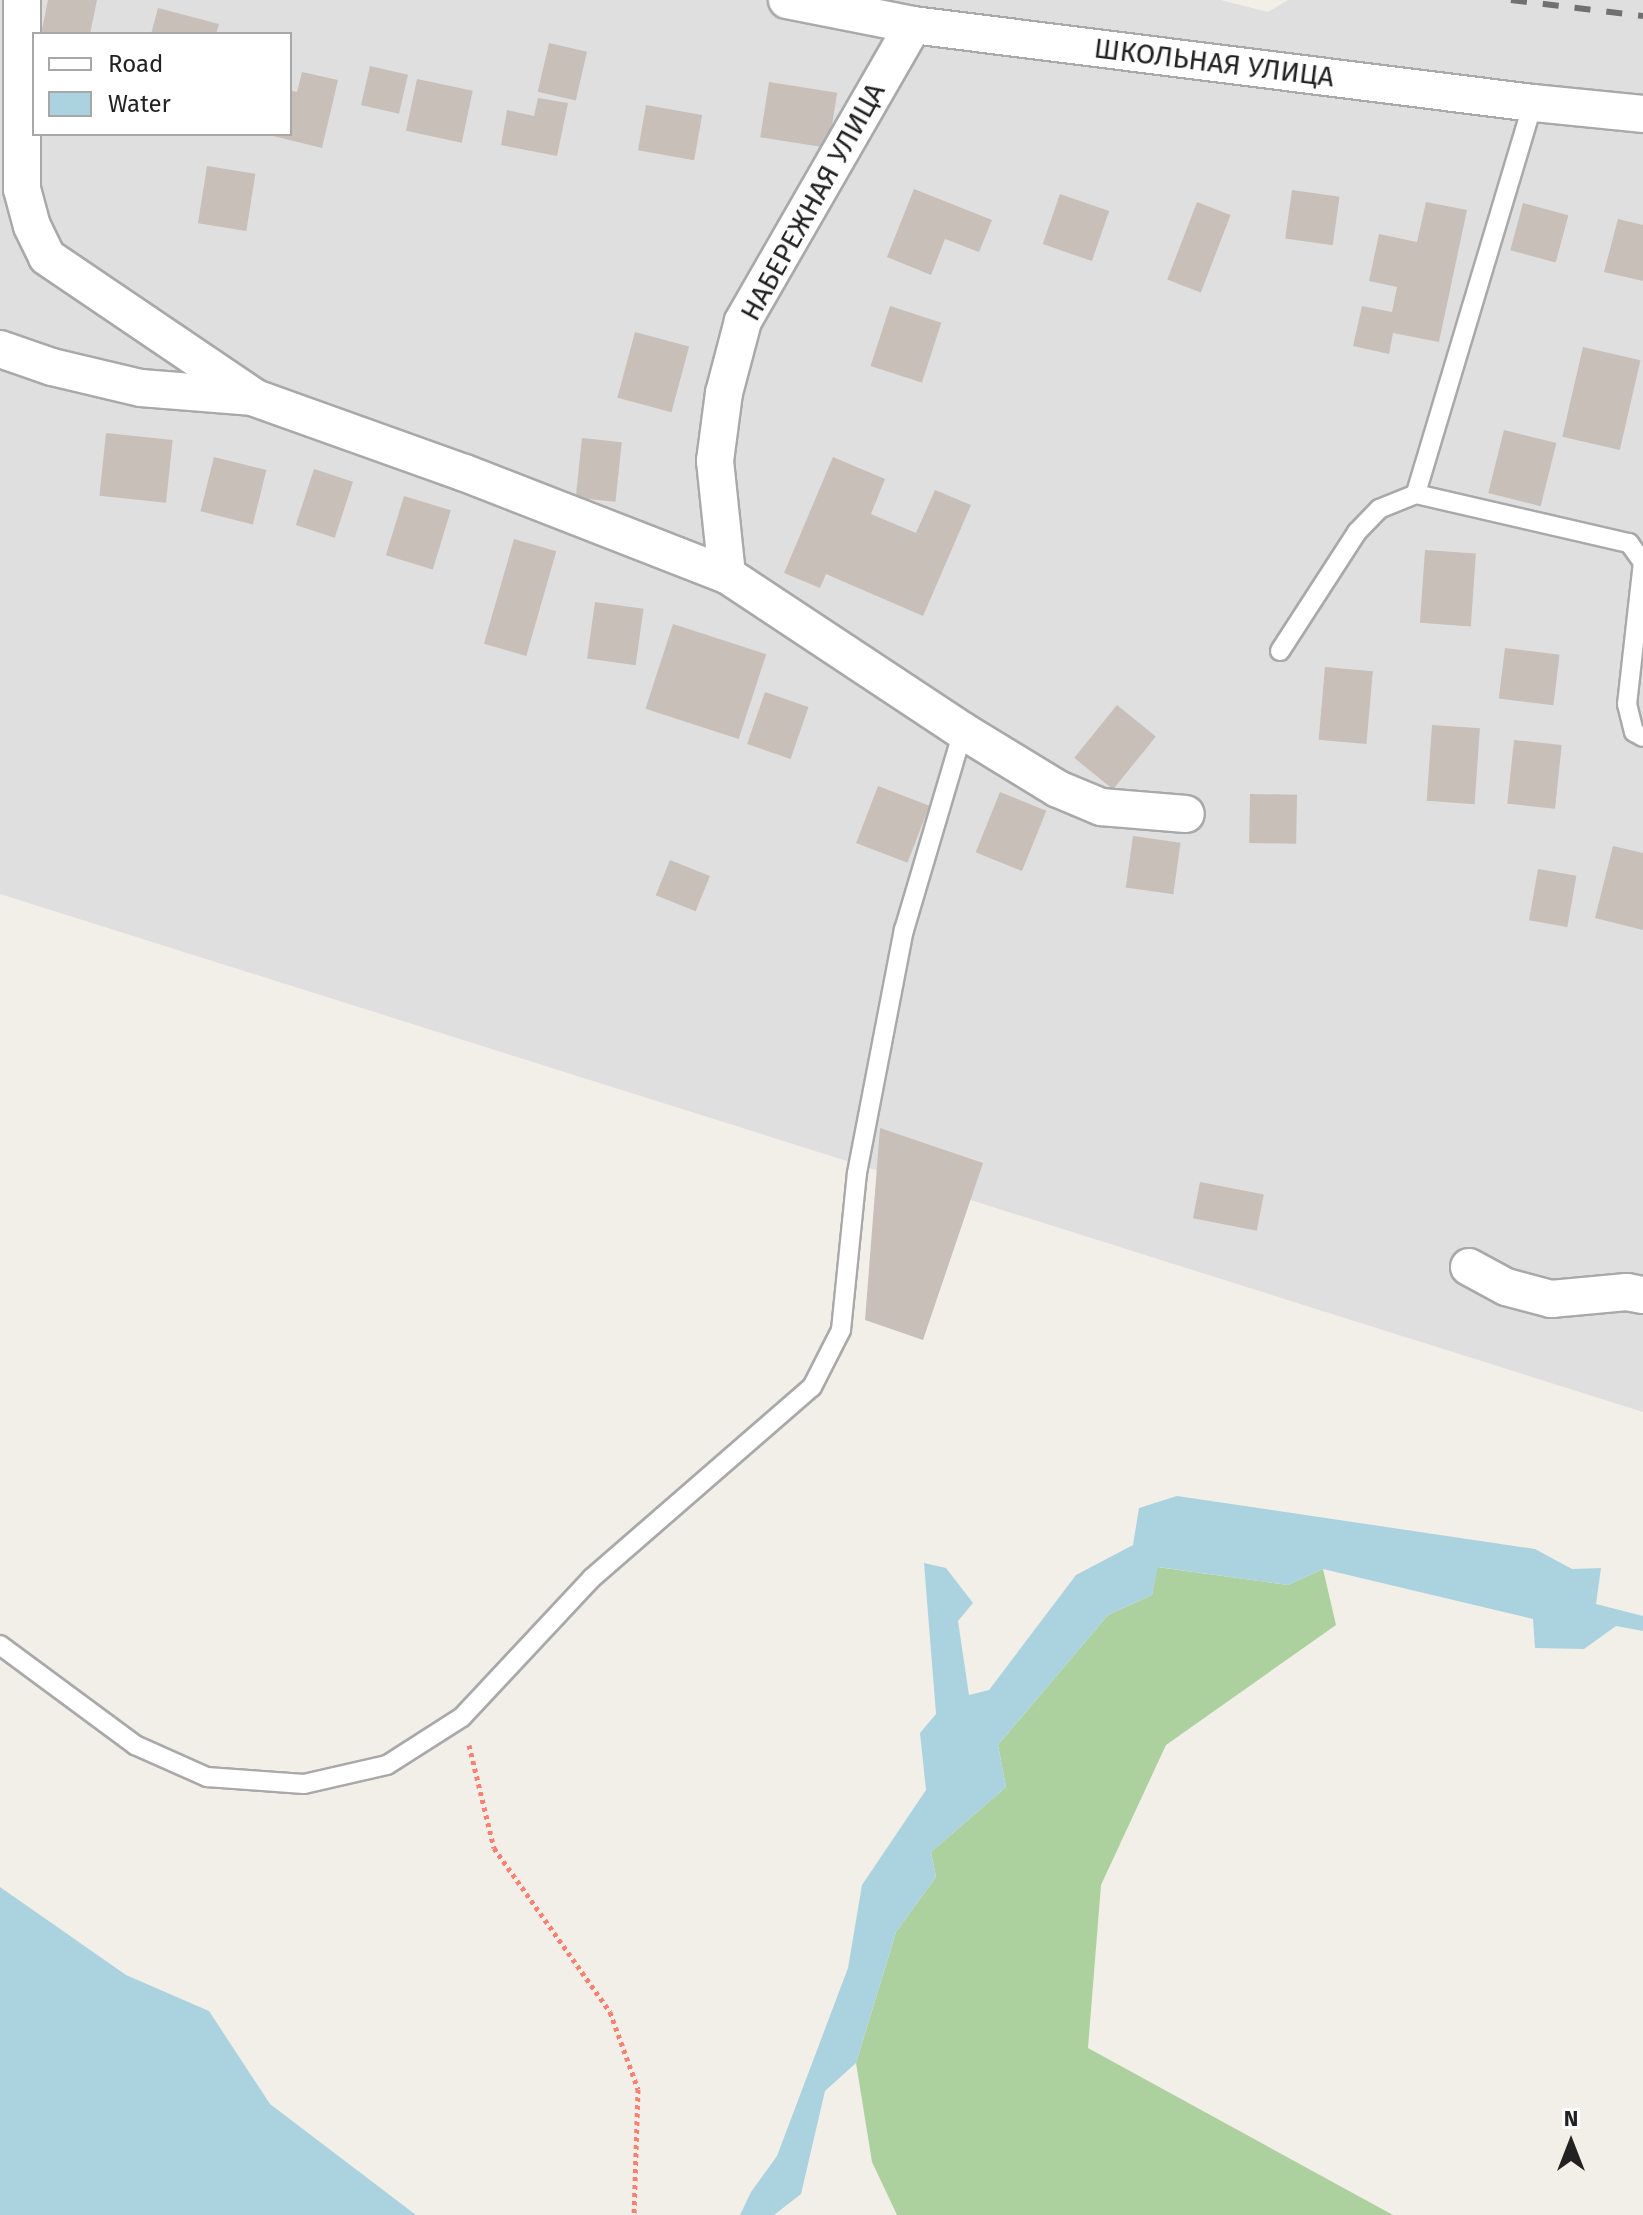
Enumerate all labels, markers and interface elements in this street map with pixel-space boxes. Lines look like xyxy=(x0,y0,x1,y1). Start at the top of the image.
legend xyxy=(32,32,292,136)
street label: ШКОЛЬНАЯ УЛИЦА xyxy=(1092,32,1336,94)
text: Road xyxy=(108,50,163,78)
street label: НАБЕРЕЖНАЯ УЛИЦА xyxy=(734,77,892,327)
text: Water xyxy=(108,90,171,118)
north arrow xyxy=(1531,2103,1611,2183)
text: N xyxy=(1564,2105,1578,2132)

